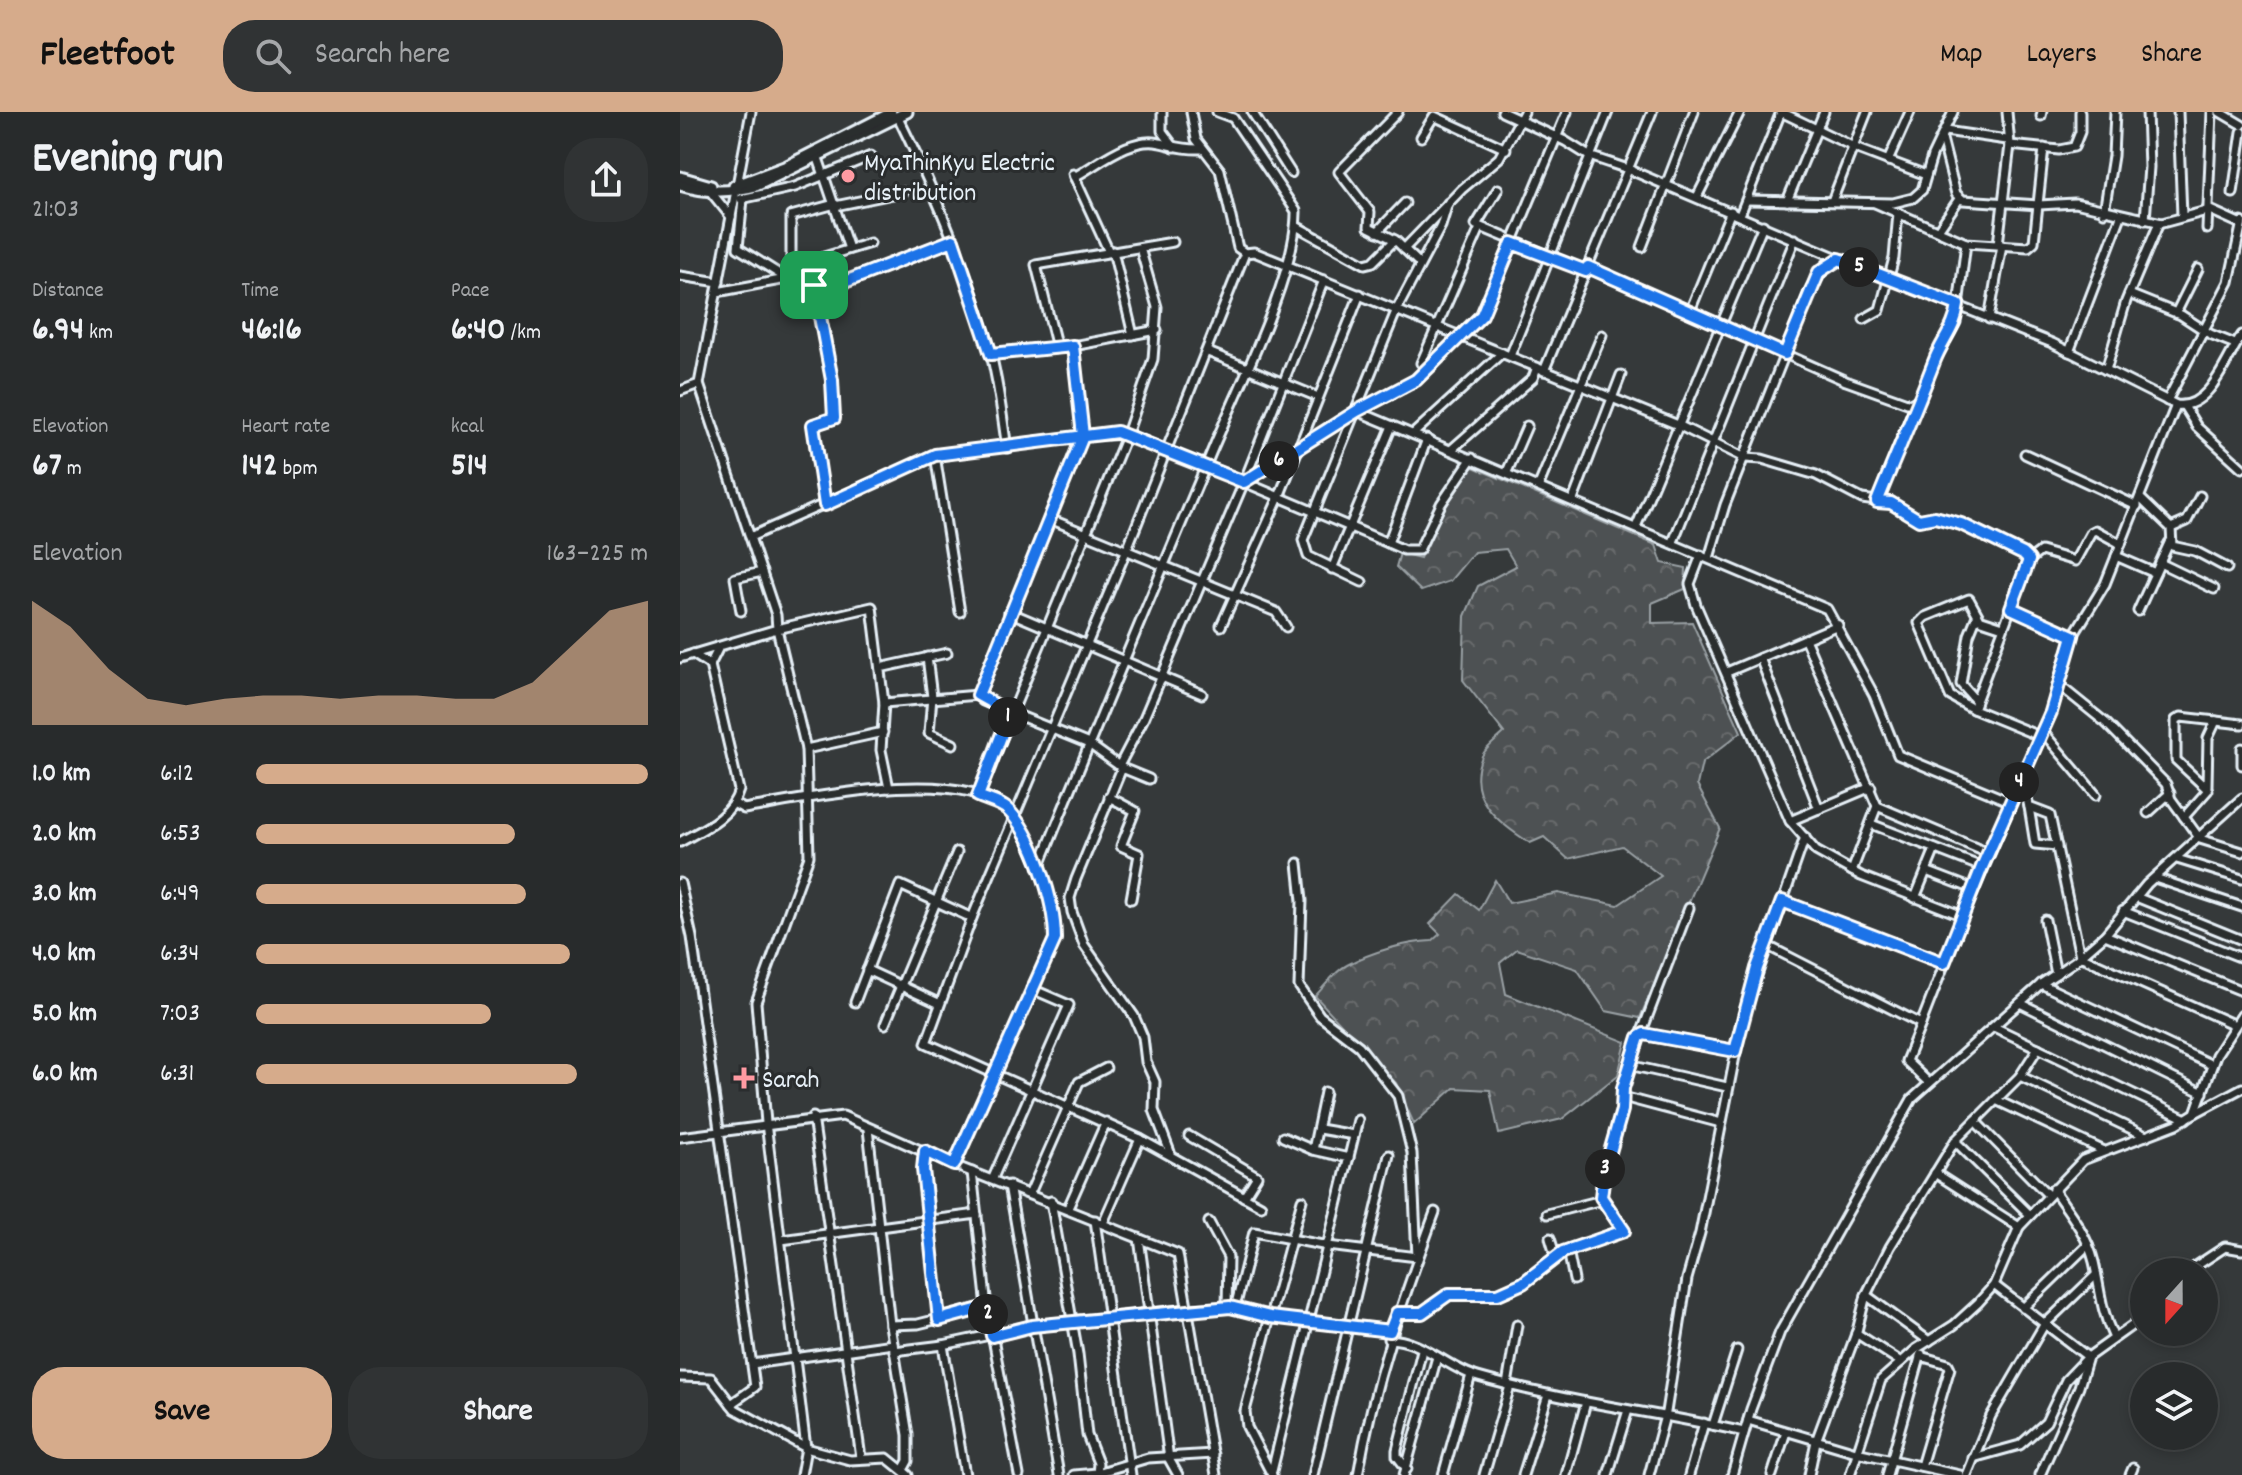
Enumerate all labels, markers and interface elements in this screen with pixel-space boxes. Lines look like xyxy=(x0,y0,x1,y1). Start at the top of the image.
search box xyxy=(223,20,783,92)
text: Fleetfoot xyxy=(40,29,175,84)
icon: search xyxy=(251,34,295,78)
text: Search here xyxy=(315,35,450,78)
text: Map xyxy=(1940,36,1983,76)
text: Layers xyxy=(2027,36,2097,76)
text: Share xyxy=(2141,36,2202,76)
text: Evening run xyxy=(32,130,223,193)
button: share xyxy=(564,138,648,222)
place label: MyaThinKyu Electric distribution xyxy=(864,146,1055,213)
marker: MyaThinKyu Electric distribution xyxy=(839,167,857,185)
text: 21:03 xyxy=(32,192,79,229)
pin: 5 xyxy=(1839,247,1879,287)
pin xyxy=(780,251,848,319)
text: 5 xyxy=(1854,251,1864,282)
icon: arrive xyxy=(792,263,836,307)
text: Distance xyxy=(32,276,104,307)
text: Time xyxy=(241,276,279,307)
text: Pace xyxy=(451,276,490,307)
text: 6.94 xyxy=(32,307,84,356)
text: 46:16 xyxy=(241,307,302,356)
text: 6:40 xyxy=(451,307,506,356)
text: km xyxy=(84,318,113,349)
text: /km xyxy=(506,318,541,349)
text: Elevation xyxy=(32,412,109,443)
text: Heart rate xyxy=(241,412,330,443)
text: kcal xyxy=(451,412,484,443)
pin: 6 xyxy=(1259,441,1299,481)
text: 67 xyxy=(32,443,62,492)
text: 142 xyxy=(241,443,278,492)
text: 514 xyxy=(451,443,488,492)
text: 6 xyxy=(1274,445,1284,476)
text: m xyxy=(62,454,82,485)
text: bpm xyxy=(278,454,318,485)
text: Elevation xyxy=(32,536,122,573)
text: 163–225 m xyxy=(547,536,648,573)
pin: 1 xyxy=(988,697,1028,737)
text: 1 xyxy=(1006,701,1010,732)
text: 1.0 km xyxy=(32,756,91,793)
text: 6:12 xyxy=(160,756,194,793)
pin: 4 xyxy=(1999,762,2039,802)
text: 4 xyxy=(2014,766,2024,797)
text: 2.0 km xyxy=(32,816,96,853)
text: 6:53 xyxy=(160,816,201,853)
text: 3.0 km xyxy=(32,876,97,913)
text: 6:49 xyxy=(160,876,200,913)
text: 4.0 km xyxy=(32,936,96,973)
text: 6:34 xyxy=(160,936,199,973)
text: 5.0 km xyxy=(32,996,97,1033)
text: 7:03 xyxy=(160,996,200,1033)
text: 6.0 km xyxy=(32,1056,98,1093)
text: 6:31 xyxy=(160,1056,194,1093)
place label: Sarah xyxy=(762,1063,819,1100)
marker: Sarah xyxy=(733,1067,755,1089)
pin: 3 xyxy=(1585,1149,1625,1189)
text: 3 xyxy=(1600,1153,1610,1184)
north arrow xyxy=(2130,1258,2218,1346)
map controls xyxy=(2130,1258,2218,1450)
pin: 2 xyxy=(968,1294,1008,1334)
text: 2 xyxy=(983,1298,993,1329)
button: layers xyxy=(2130,1362,2218,1450)
button: Save xyxy=(32,1367,332,1459)
button: Share xyxy=(348,1367,648,1459)

